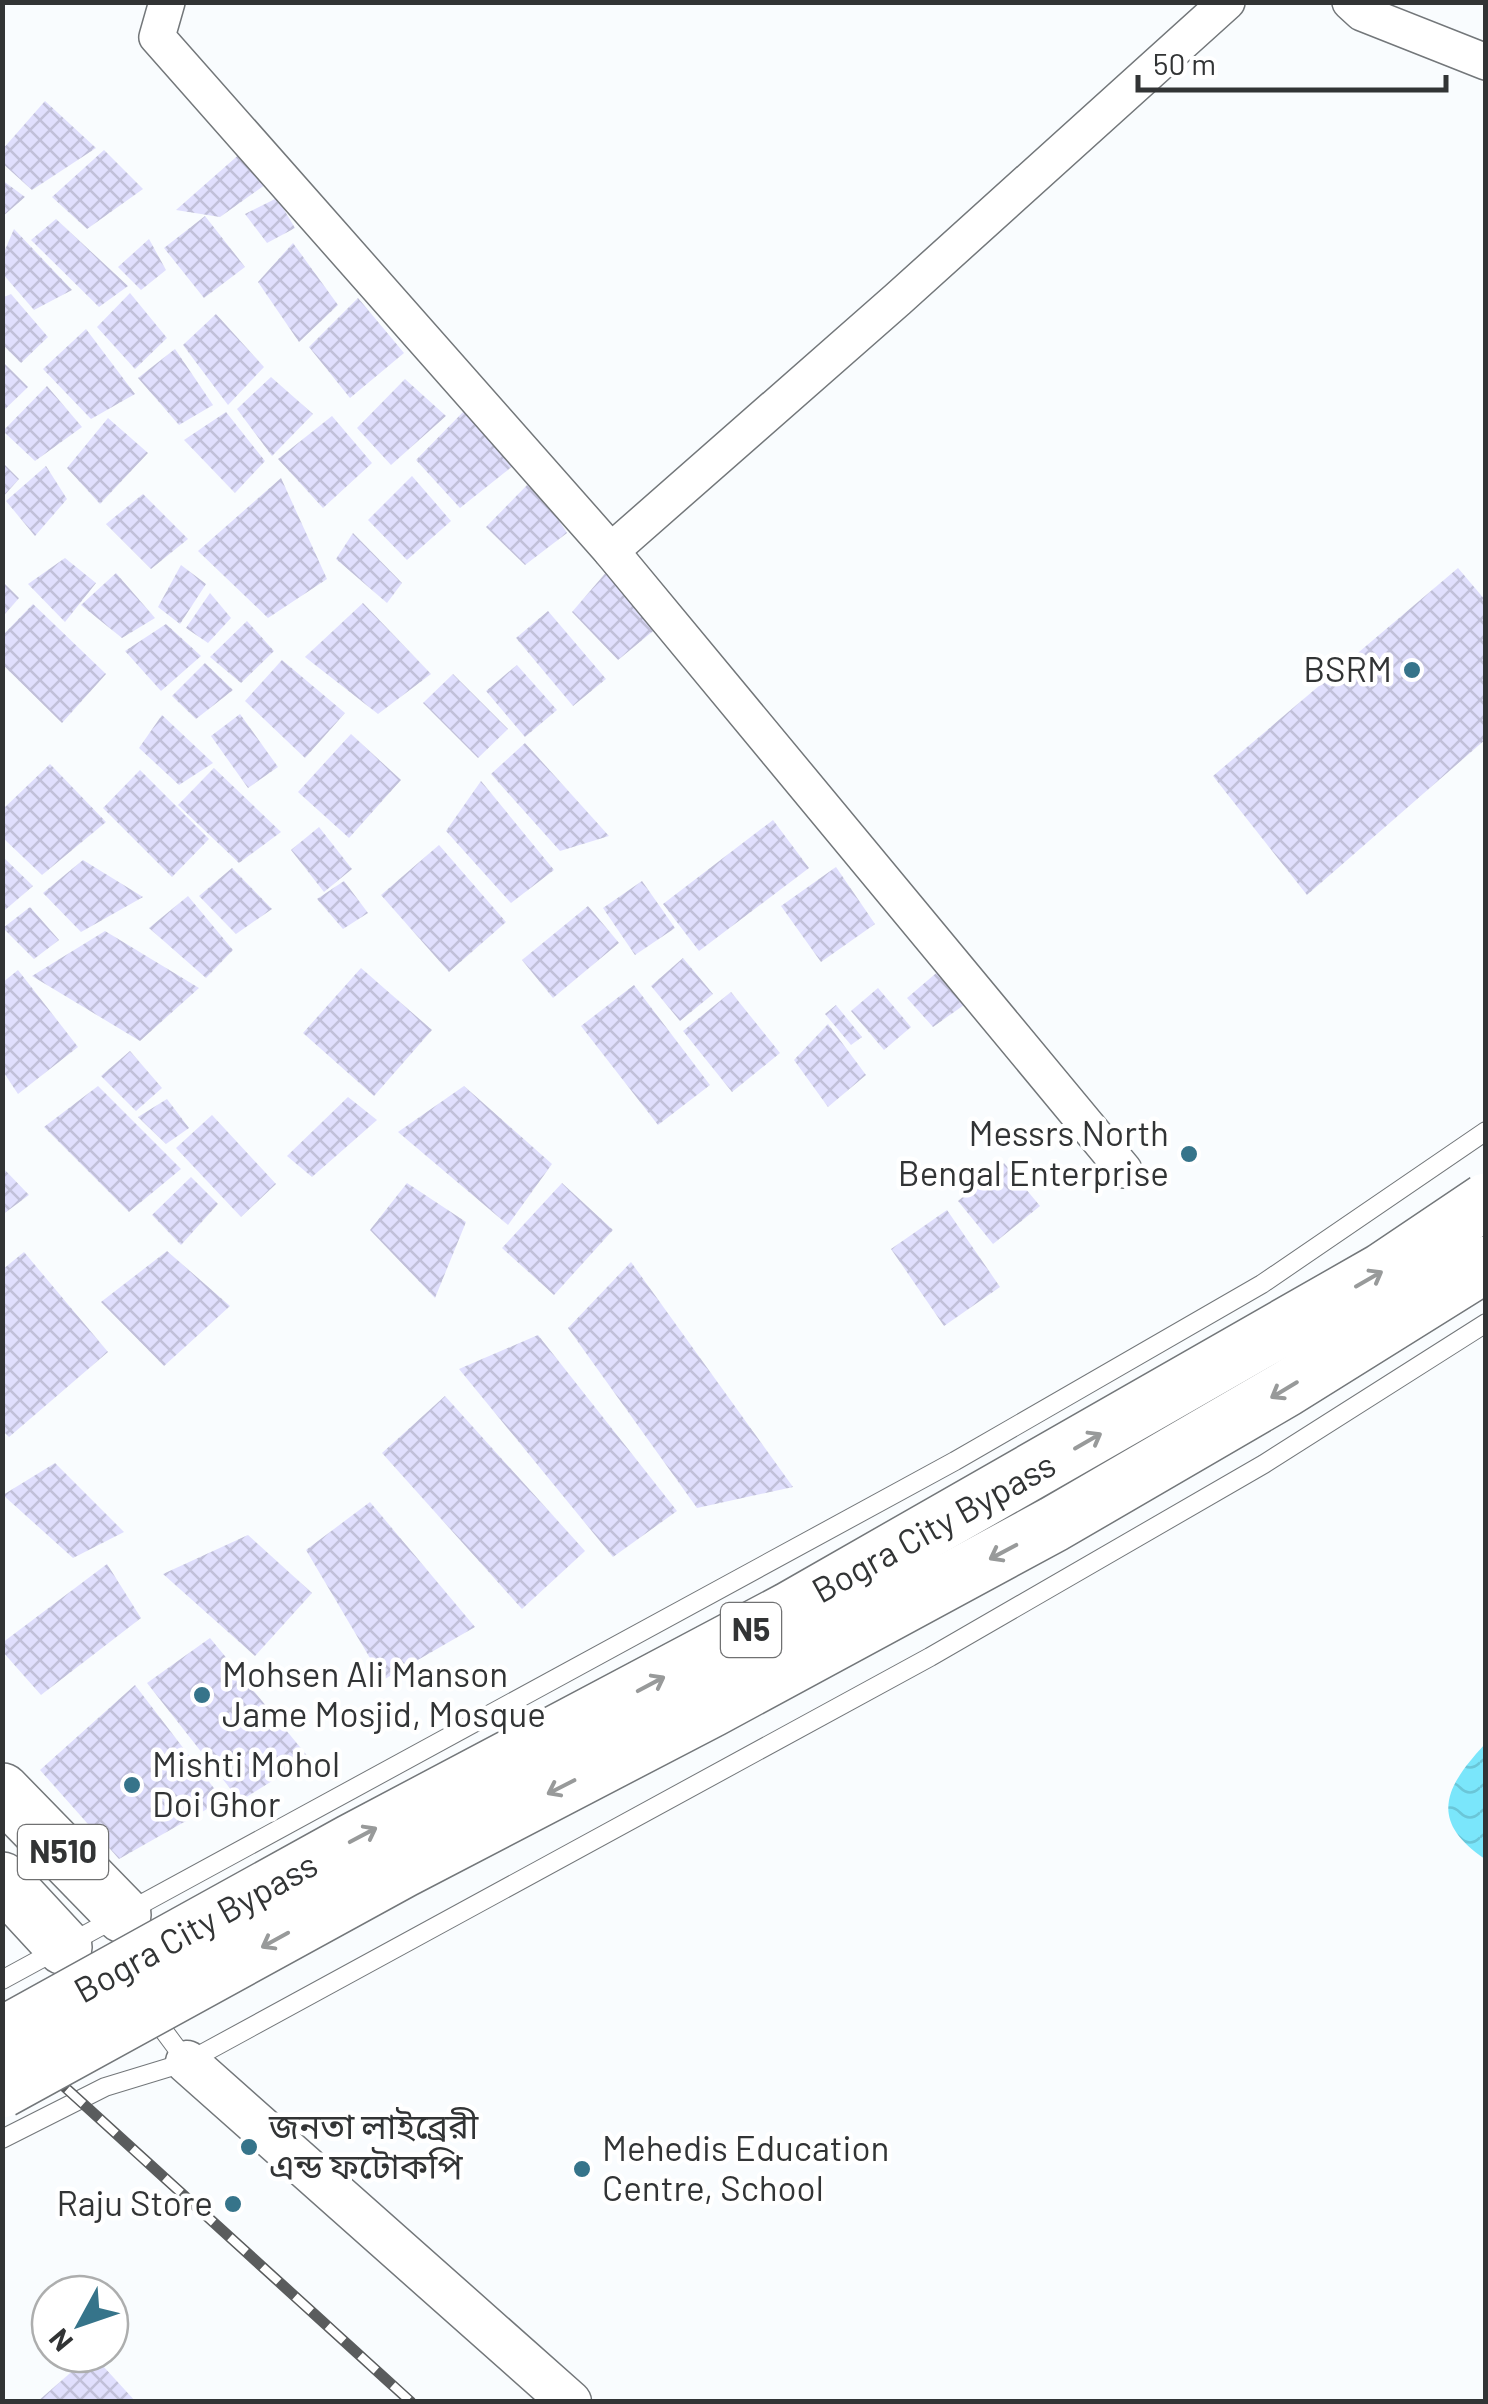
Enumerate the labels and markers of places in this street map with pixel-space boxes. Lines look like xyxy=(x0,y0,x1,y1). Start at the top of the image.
place label: BSRM xyxy=(1303,647,1392,689)
marker: BSRM xyxy=(1401,659,1423,681)
place label: Messrs North Bengal Enterprise xyxy=(898,1111,1169,1193)
marker: Messrs North Bengal Enterprise xyxy=(1178,1143,1200,1165)
place label: Mohsen Ali Manson Jame Mosjid, Mosque xyxy=(222,1652,546,1734)
marker: Mohsen Ali Manson Jame Mosjid, Mosque xyxy=(191,1684,213,1706)
place label: Mishti Mohol Doi Ghor xyxy=(152,1742,340,1824)
marker: Mishti Mohol Doi Ghor xyxy=(121,1774,143,1796)
place label: জনতা লাইব্রেরী এন্ড ফটোকপি xyxy=(268,2104,479,2186)
place label: Mehedis Education Centre, School xyxy=(602,2126,889,2208)
marker: জনতা লাইব্রেরী এন্ড ফটোকপি xyxy=(238,2136,260,2158)
marker: Mehedis Education Centre, School xyxy=(571,2158,593,2180)
place label: Raju Store xyxy=(56,2181,213,2223)
marker: Raju Store xyxy=(222,2193,244,2215)

